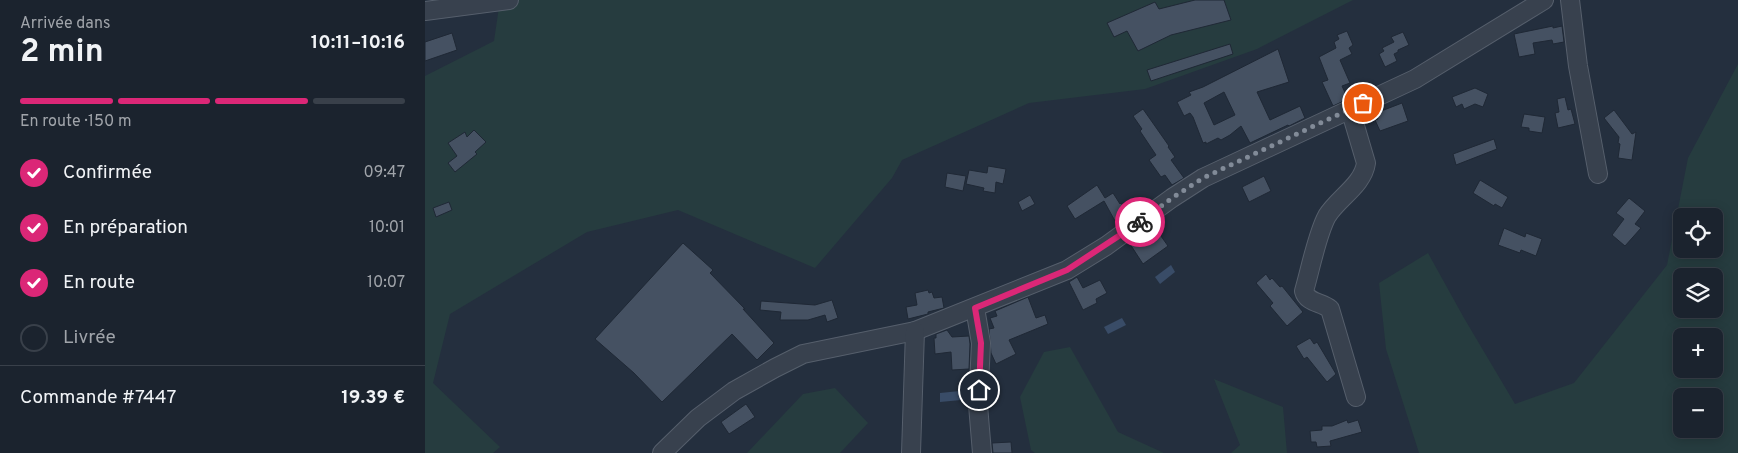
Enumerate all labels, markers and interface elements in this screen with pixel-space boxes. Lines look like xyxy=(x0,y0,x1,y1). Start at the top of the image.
text: Arrivée dans xyxy=(20,14,110,34)
text: 10:11–10:16 xyxy=(311,31,405,55)
text: 2 min xyxy=(20,33,104,73)
pin xyxy=(1342,82,1384,124)
icon: bag xyxy=(1349,89,1377,117)
text: En route · 150 m xyxy=(20,112,132,132)
icon: check xyxy=(20,159,48,187)
text: Confirmée xyxy=(63,161,152,185)
text: 09:47 xyxy=(363,163,405,183)
courier xyxy=(1115,197,1165,247)
icon: bike xyxy=(1126,208,1154,236)
map controls xyxy=(1673,208,1723,438)
button: locate xyxy=(1673,208,1723,258)
icon: check xyxy=(20,214,48,242)
text: En préparation xyxy=(63,216,188,240)
text: 10:01 xyxy=(369,218,405,238)
button: layers xyxy=(1673,268,1723,318)
icon: check xyxy=(20,269,48,297)
text: En route xyxy=(63,271,135,295)
text: 10:07 xyxy=(367,273,405,293)
text: Livrée xyxy=(63,326,116,350)
button: + xyxy=(1673,328,1723,378)
pin xyxy=(958,369,1000,411)
icon: home xyxy=(965,376,993,404)
text: Commande #7447 xyxy=(20,386,176,410)
text: 19.39 € xyxy=(341,386,405,410)
button: − xyxy=(1673,388,1723,438)

